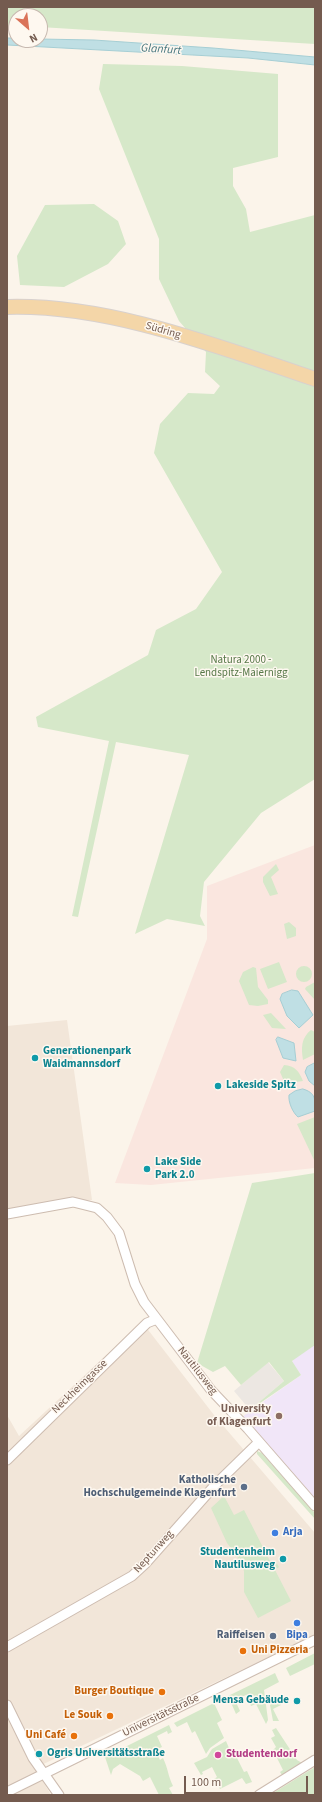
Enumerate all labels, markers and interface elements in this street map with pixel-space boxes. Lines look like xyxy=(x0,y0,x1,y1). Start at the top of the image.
north arrow xyxy=(8,8,48,48)
text: N xyxy=(27,30,40,46)
water label: Glanfurt xyxy=(140,41,182,59)
street label: Südring xyxy=(144,320,182,342)
park label: Natura 2000 - Lendspitz-Maiernigg xyxy=(194,654,288,680)
place label: Generationenpark Waidmannsdorf xyxy=(43,1045,131,1071)
marker: Generationenpark Waidmannsdorf xyxy=(30,1053,40,1063)
place label: Lakeside Spitz xyxy=(226,1079,296,1093)
marker: Lakeside Spitz xyxy=(213,1081,223,1091)
place label: Lake Side Park 2.0 xyxy=(155,1156,201,1182)
marker: Lake Side Park 2.0 xyxy=(142,1164,152,1174)
street label: Nautilusweg xyxy=(174,1344,220,1398)
street label: Neckheimgasse xyxy=(50,1357,110,1417)
place label: University of Klagenfurt xyxy=(207,1403,271,1429)
marker: University of Klagenfurt xyxy=(274,1411,284,1421)
place label: Katholische Hochschulgemeinde Klagenfurt xyxy=(83,1474,236,1500)
marker: Katholische Hochschulgemeinde Klagenfurt xyxy=(239,1482,249,1492)
place label: Arja xyxy=(283,1526,303,1540)
street label: Neptunweg xyxy=(131,1528,177,1576)
marker: Arja xyxy=(270,1528,280,1538)
place label: Studentenheim Nautilusweg xyxy=(200,1546,275,1572)
marker: Studentenheim Nautilusweg xyxy=(278,1554,288,1564)
marker: Bipa xyxy=(292,1618,302,1628)
place label: Raiffeisen xyxy=(217,1629,265,1643)
place label: Bipa xyxy=(286,1629,308,1643)
marker: Raiffeisen xyxy=(268,1631,278,1641)
place label: Uni Pizzeria xyxy=(251,1644,308,1658)
marker: Uni Pizzeria xyxy=(238,1646,248,1656)
place label: Burger Boutique xyxy=(74,1685,154,1699)
marker: Burger Boutique xyxy=(157,1687,167,1697)
street label: Universitätsstraße xyxy=(121,1692,201,1740)
place label: Mensa Gebäude xyxy=(213,1694,289,1708)
marker: Mensa Gebäude xyxy=(292,1696,302,1706)
place label: Le Souk xyxy=(64,1709,102,1723)
marker: Le Souk xyxy=(105,1711,115,1721)
place label: Uni Café xyxy=(26,1729,66,1743)
marker: Uni Café xyxy=(69,1731,79,1741)
place label: Ogris Universitätsstraße xyxy=(47,1747,165,1761)
place label: Studentendorf xyxy=(226,1748,297,1762)
marker: Ogris Universitätsstraße xyxy=(34,1749,44,1759)
marker: Studentendorf xyxy=(213,1750,223,1760)
scale bar xyxy=(186,1768,310,1794)
text: 100 m xyxy=(191,1774,221,1791)

